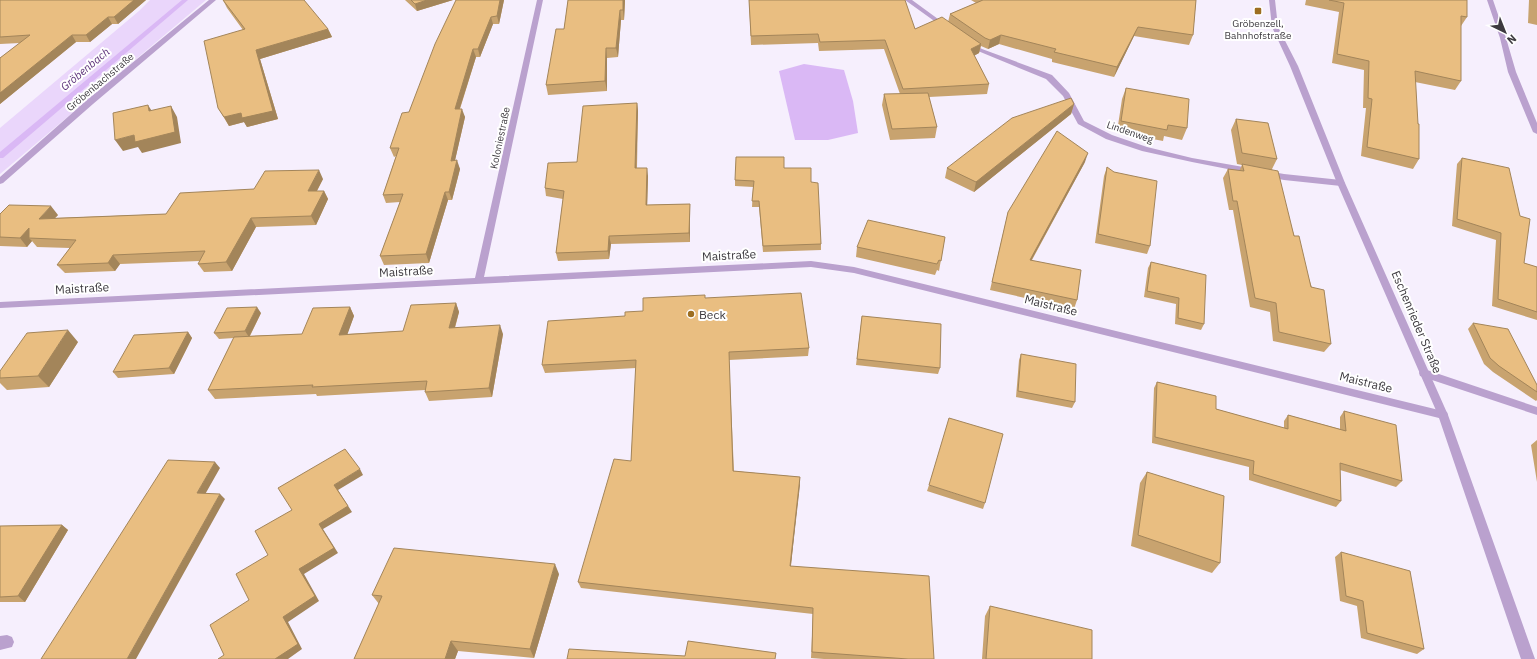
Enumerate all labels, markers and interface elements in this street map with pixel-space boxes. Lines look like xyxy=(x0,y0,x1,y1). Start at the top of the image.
marker: Gröbenzell, Bahnhofstraße xyxy=(1253,6,1263,16)
north arrow xyxy=(1485,12,1525,52)
place label: Gröbenzell, Bahnhofstraße xyxy=(1225,17,1292,42)
text: N xyxy=(1504,31,1520,47)
water label: Gröbenbach xyxy=(58,44,112,94)
street label: Gröbenbachstraße xyxy=(64,50,137,114)
street label: Koloniestraße xyxy=(487,105,513,170)
street label: Lindenweg xyxy=(1105,118,1156,146)
street label: Maistraße xyxy=(702,246,757,264)
street label: Maistraße xyxy=(379,262,434,280)
street label: Eschenrieder Straße xyxy=(1389,268,1446,376)
street label: Maistraße xyxy=(55,279,110,297)
street label: Maistraße xyxy=(1023,291,1079,319)
place label: Beck xyxy=(699,307,726,322)
marker: Beck xyxy=(686,309,696,319)
street label: Maistraße xyxy=(1338,368,1394,396)

